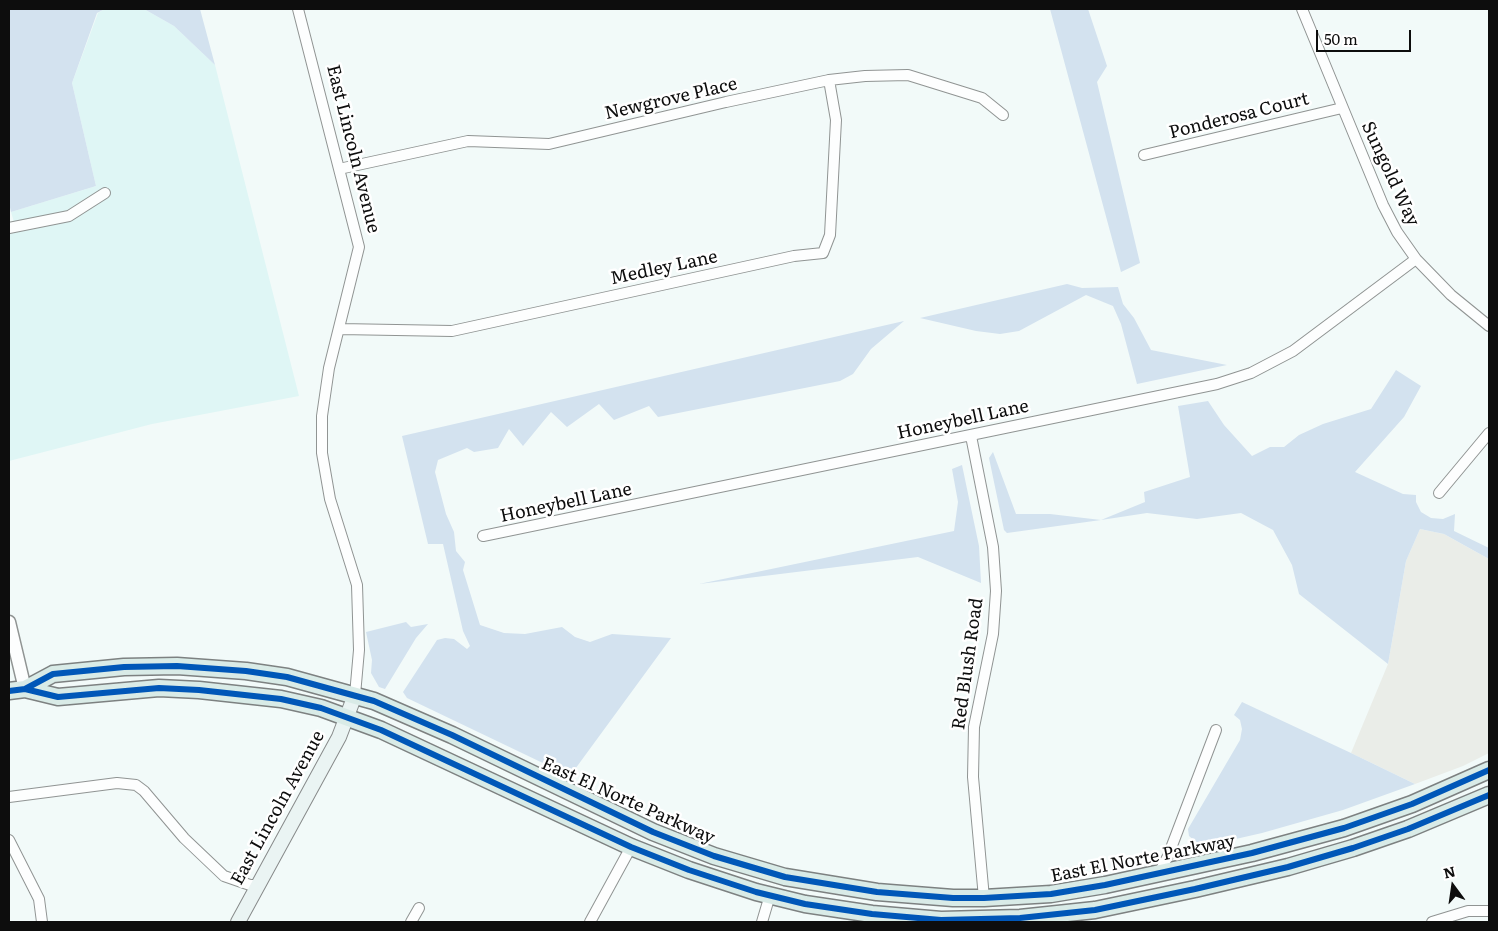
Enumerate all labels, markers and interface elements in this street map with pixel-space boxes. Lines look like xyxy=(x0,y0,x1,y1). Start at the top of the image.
scale bar xyxy=(1318,20,1413,52)
text: 50 m xyxy=(1324,27,1358,50)
street label: East Lincoln Avenue xyxy=(322,63,384,235)
street label: Newgrove Place xyxy=(603,73,739,125)
street label: Ponderosa Court xyxy=(1167,88,1311,144)
street label: Sungold Way xyxy=(1356,118,1424,230)
street label: Medley Lane xyxy=(608,246,720,290)
street label: Honeybell Lane xyxy=(895,396,1031,444)
street label: Honeybell Lane xyxy=(498,479,634,527)
street label: Red Blush Road xyxy=(948,597,988,731)
street label: East Lincoln Avenue xyxy=(227,727,329,889)
street label: East El Norte Parkway xyxy=(538,753,718,849)
street label: East El Norte Parkway xyxy=(1049,831,1237,887)
text: N xyxy=(1441,860,1457,883)
north arrow xyxy=(1428,861,1478,911)

